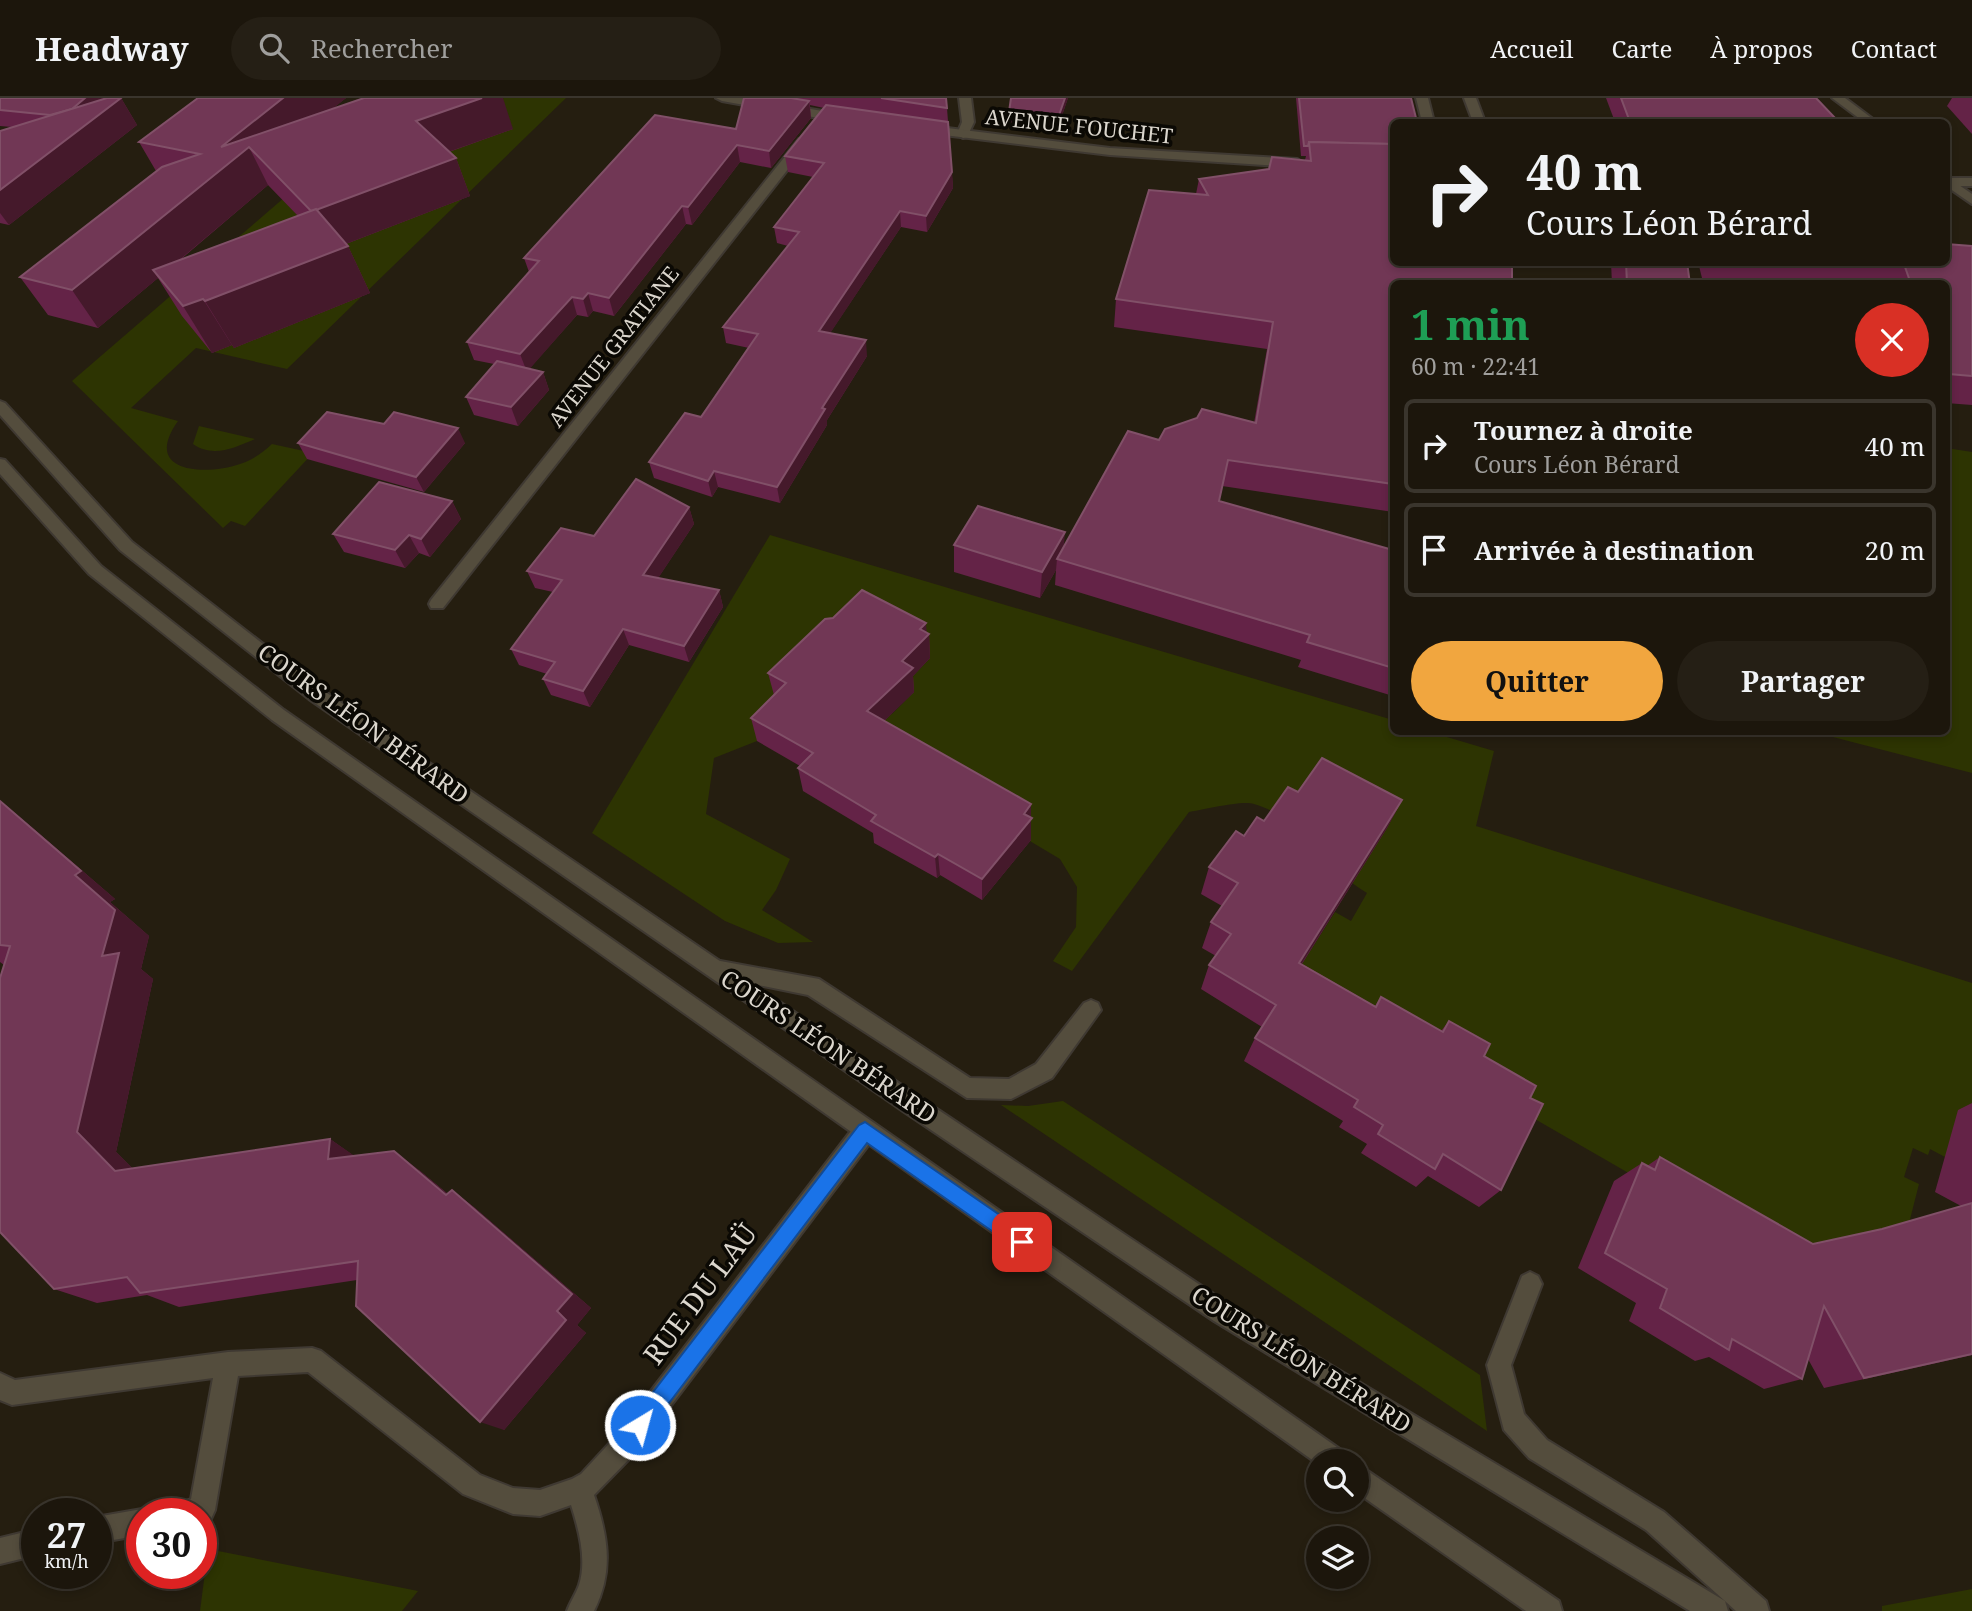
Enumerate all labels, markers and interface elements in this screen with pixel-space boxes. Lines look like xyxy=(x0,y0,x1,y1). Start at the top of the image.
search box xyxy=(231,17,721,80)
text: Headway xyxy=(35,26,189,71)
icon: search xyxy=(255,29,293,67)
text: Rechercher xyxy=(311,30,453,66)
text: Accueil xyxy=(1490,32,1573,65)
text: Carte xyxy=(1611,32,1672,65)
text: À propos xyxy=(1710,32,1813,65)
text: Contact xyxy=(1851,32,1937,65)
street label: AVENUE FOUCHET xyxy=(984,102,1174,150)
text: 40 m xyxy=(1526,138,1642,204)
icon: right xyxy=(1411,147,1502,238)
text: Cours Léon Bérard xyxy=(1526,201,1812,244)
street label: AVENUE GRATIANE xyxy=(542,260,685,433)
text: 1 min xyxy=(1411,295,1530,352)
button: close xyxy=(1855,303,1929,377)
text: 60 m · 22:41 xyxy=(1411,350,1540,382)
text: Tournez à droite xyxy=(1474,412,1693,448)
icon: right xyxy=(1415,427,1453,465)
text: 40 m xyxy=(1865,428,1925,464)
text: Cours Léon Bérard xyxy=(1474,448,1680,480)
icon: arrive xyxy=(1415,531,1453,569)
text: Arrivée à destination xyxy=(1474,532,1754,568)
text: 20 m xyxy=(1865,532,1925,568)
street label: COURS LÉON BÉRARD xyxy=(252,635,476,811)
button: Quitter xyxy=(1411,641,1663,721)
button: Partager xyxy=(1677,641,1929,721)
street label: COURS LÉON BÉRARD xyxy=(715,961,943,1130)
pin xyxy=(992,1212,1052,1272)
street label: RUE DU LAÜ xyxy=(634,1215,765,1372)
icon: arrive xyxy=(1003,1223,1041,1261)
street label: COURS LÉON BÉRARD xyxy=(1186,1278,1418,1440)
position arrow xyxy=(603,1388,677,1462)
map controls xyxy=(1306,1449,1369,1589)
button: search xyxy=(1306,1449,1369,1512)
speed limit sign: 30 xyxy=(126,1498,217,1589)
text: 27 xyxy=(47,1511,86,1558)
button: layers xyxy=(1306,1526,1369,1589)
text: km/h xyxy=(44,1549,89,1573)

